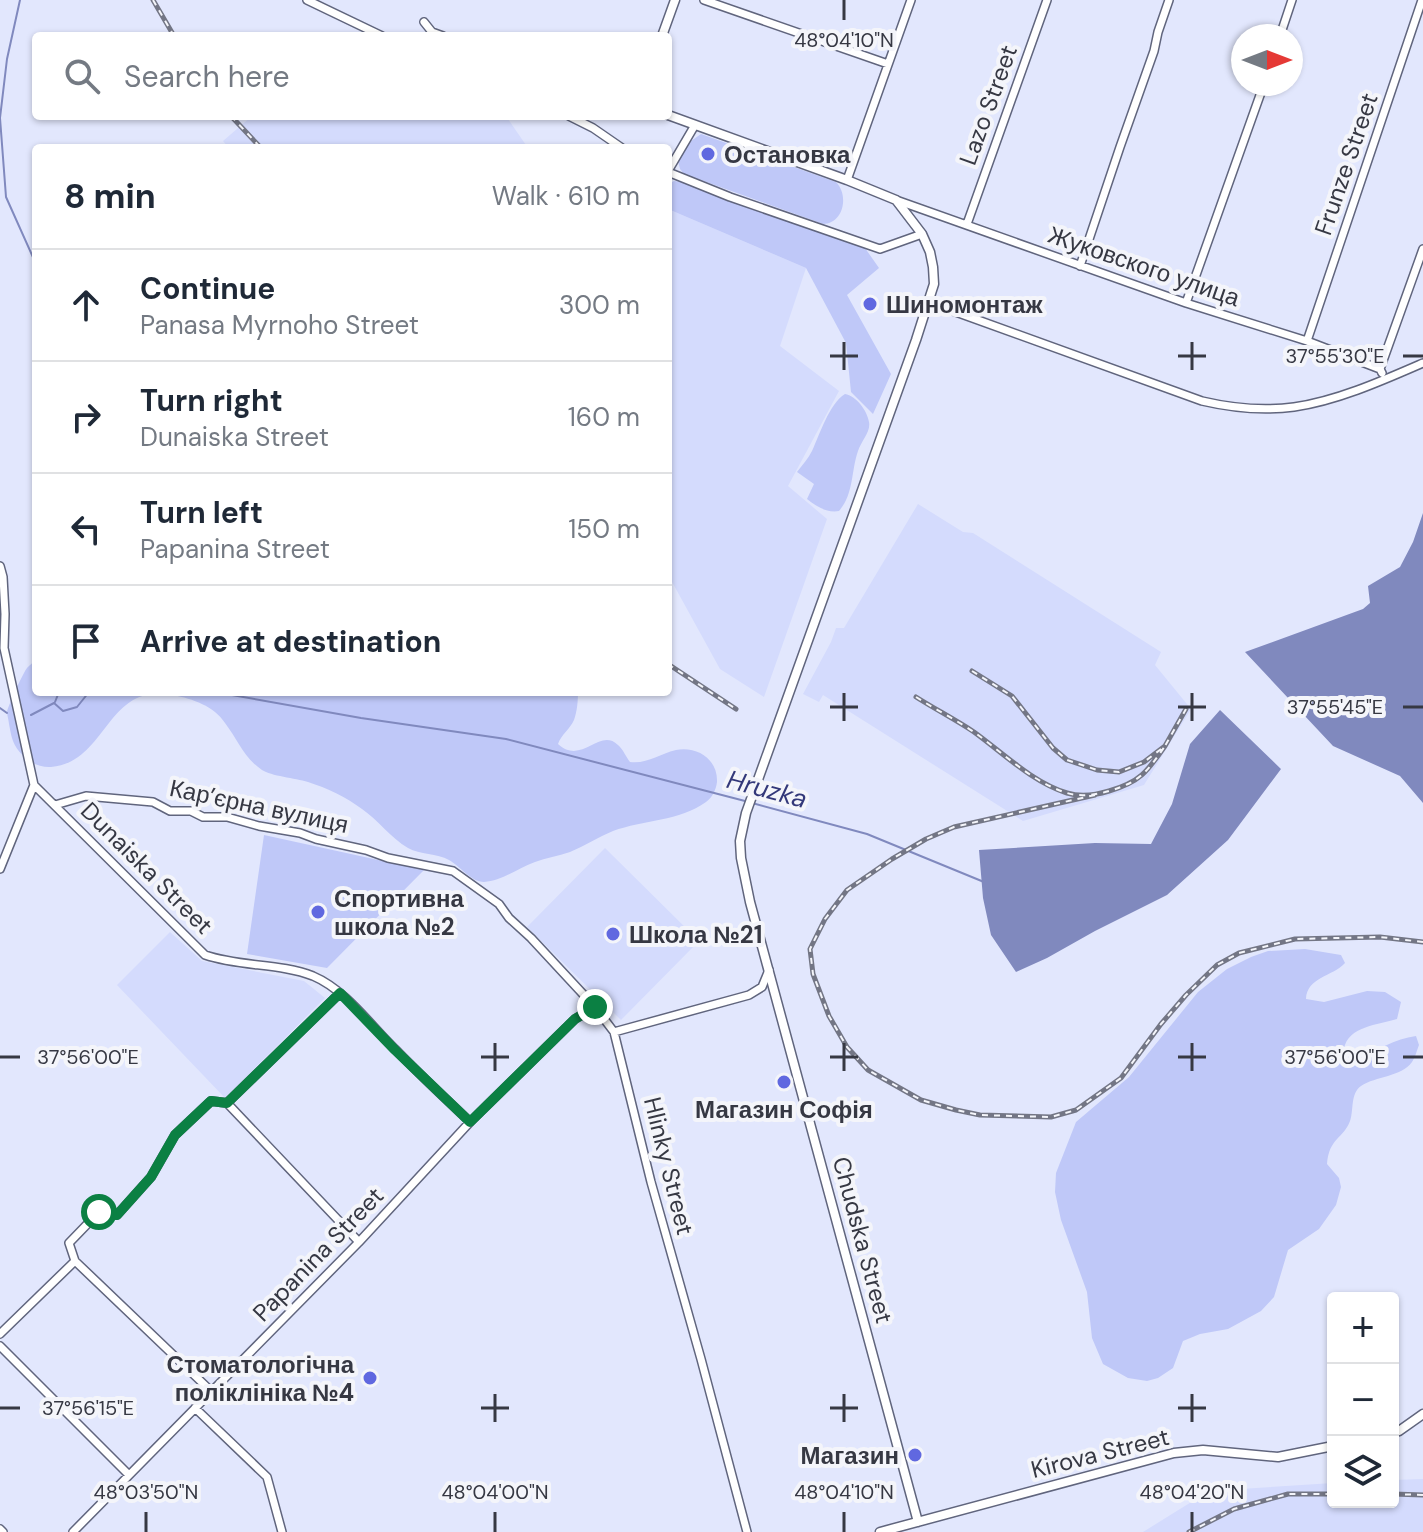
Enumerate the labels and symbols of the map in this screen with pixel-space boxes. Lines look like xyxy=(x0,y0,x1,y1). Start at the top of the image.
north arrow xyxy=(1231,24,1303,96)
text: 48°04'10"N xyxy=(794,27,894,53)
street label: Lazo Street xyxy=(952,41,1024,169)
street label: Frunze Street xyxy=(1307,89,1385,239)
place label: Остановка xyxy=(724,139,851,170)
marker: Остановка xyxy=(699,145,717,163)
street label: Жуковского улица xyxy=(1044,219,1244,314)
place label: Шиномонтаж xyxy=(886,289,1043,320)
marker: Шиномонтаж xyxy=(861,295,879,313)
text: 37°55'30"E xyxy=(1286,343,1384,369)
text: 37°55'45"E xyxy=(1287,694,1383,720)
water label: Hruzka xyxy=(723,762,811,816)
street label: Кар’єрна вулиця xyxy=(167,772,351,840)
street label: Dunaiska Street xyxy=(74,795,220,941)
place label: Спортивна школа №2 xyxy=(334,883,465,942)
marker: Спортивна школа №2 xyxy=(309,903,327,921)
place label: Школа №21 xyxy=(629,919,762,950)
marker: Школа №21 xyxy=(604,925,622,943)
route end xyxy=(577,989,613,1025)
text: 37°56'00"E xyxy=(37,1044,139,1070)
text: 37°56'00"E xyxy=(1284,1044,1386,1070)
marker: Магазин Софія xyxy=(775,1073,793,1091)
street label: Hlinky Street xyxy=(637,1094,701,1238)
place label: Магазин Софія xyxy=(695,1094,873,1125)
street label: Chudska Street xyxy=(826,1153,900,1327)
street label: Papanina Street xyxy=(246,1180,390,1328)
route start xyxy=(81,1194,117,1230)
place label: Стоматологічна поліклініка №4 xyxy=(167,1349,355,1408)
marker: Стоматологічна поліклініка №4 xyxy=(361,1369,379,1387)
text: 37°56'15"E xyxy=(42,1395,134,1421)
street label: Kirova Street xyxy=(1028,1421,1172,1485)
place label: Магазин xyxy=(801,1440,899,1471)
marker: Магазин xyxy=(906,1446,924,1464)
text: 48°03'50"N xyxy=(94,1479,198,1505)
text: 48°04'00"N xyxy=(441,1479,549,1505)
text: 48°04'10"N xyxy=(794,1479,894,1505)
text: 48°04'20"N xyxy=(1140,1479,1244,1505)

